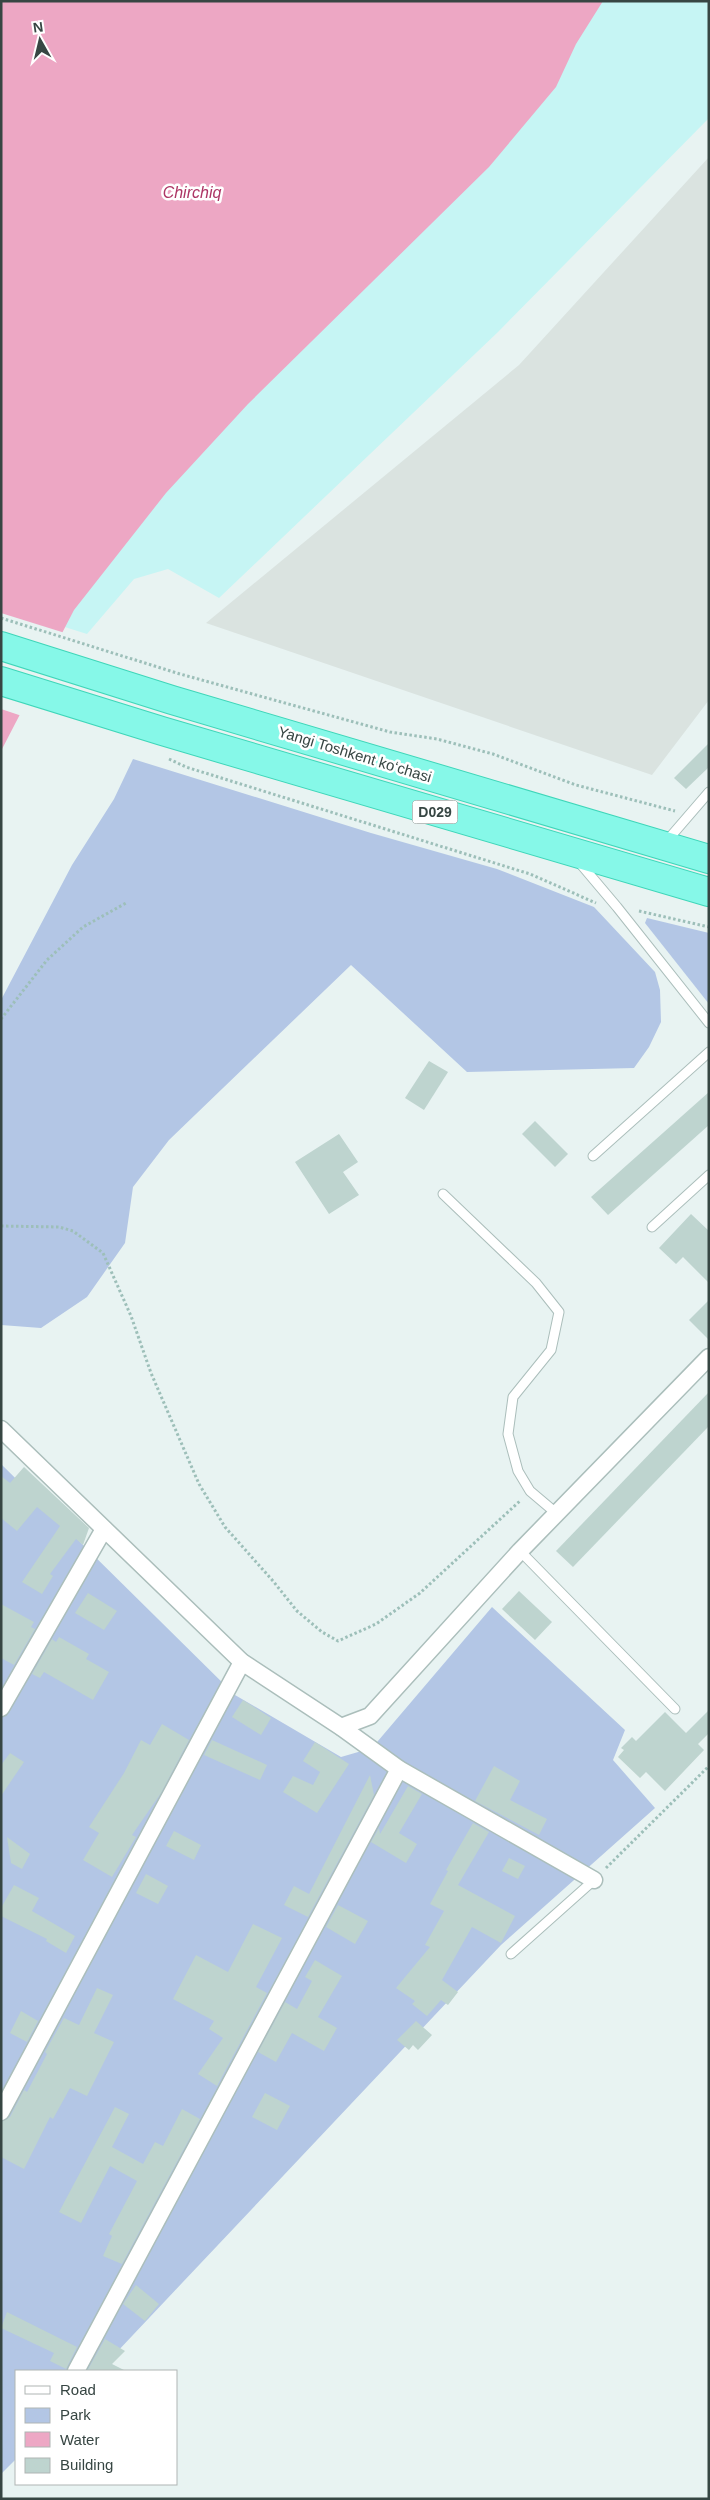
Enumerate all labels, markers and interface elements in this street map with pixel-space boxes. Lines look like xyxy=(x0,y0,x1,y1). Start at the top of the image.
north arrow xyxy=(15,15,65,65)
text: N xyxy=(32,18,44,36)
water label: Chirchiq xyxy=(163,184,221,201)
street label: Yangi Toshkent ko‘chasi xyxy=(276,723,434,785)
road number: D029 xyxy=(412,800,458,824)
legend xyxy=(15,2370,178,2485)
text: Road xyxy=(60,2381,96,2398)
text: Park xyxy=(60,2406,91,2423)
text: Water xyxy=(60,2431,99,2448)
text: Building xyxy=(60,2456,113,2473)

